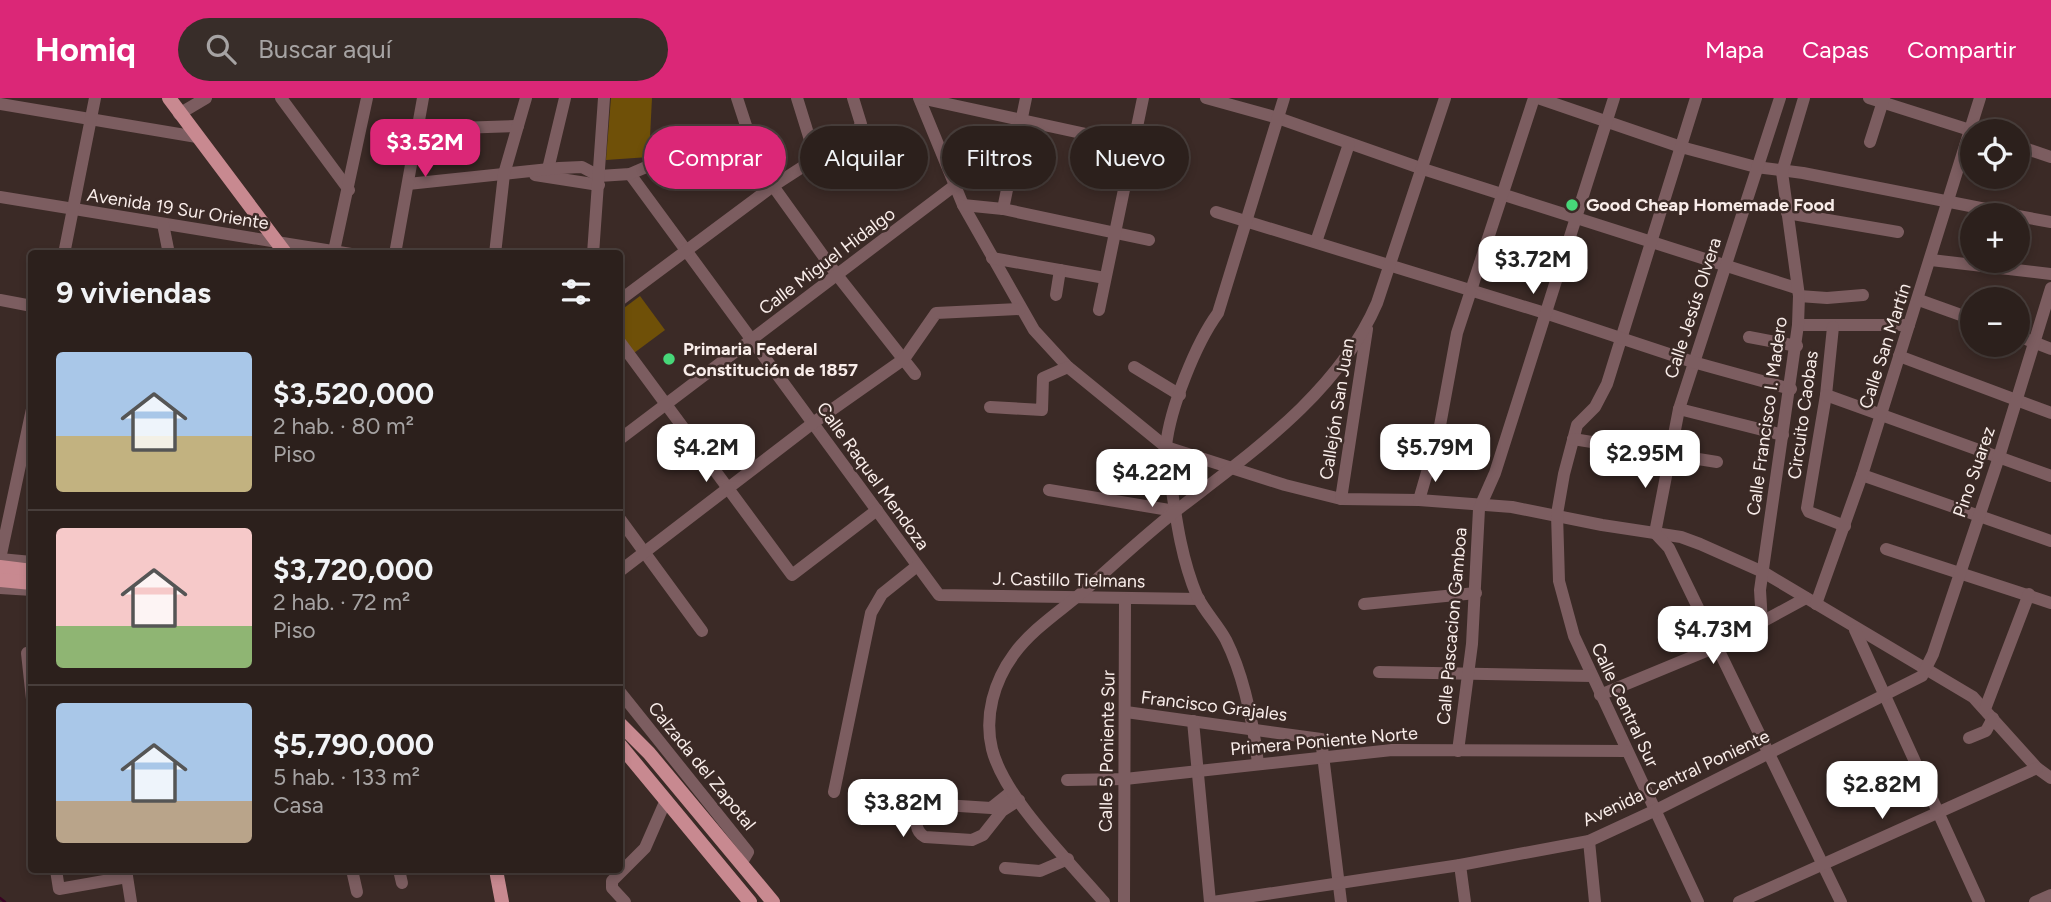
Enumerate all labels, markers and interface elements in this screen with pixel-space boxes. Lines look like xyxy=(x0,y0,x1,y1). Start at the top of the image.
search box xyxy=(178,18,668,81)
text: Homiq xyxy=(35,30,136,69)
icon: search xyxy=(202,30,240,68)
text: Buscar aquí xyxy=(258,33,392,65)
text: Mapa xyxy=(1705,35,1764,64)
text: Capas xyxy=(1802,35,1869,64)
text: Compartir xyxy=(1907,35,2016,64)
map controls xyxy=(1960,119,2030,357)
button: locate xyxy=(1960,119,2030,189)
pin: $3.52M xyxy=(368,120,482,179)
chip: Comprar xyxy=(644,126,786,189)
chip: Alquilar xyxy=(800,126,928,189)
chip: Filtros xyxy=(942,126,1056,189)
chip: Nuevo xyxy=(1070,126,1189,189)
text: $3.52M xyxy=(386,128,464,156)
street label: Avenida 19 Sur Oriente xyxy=(86,184,271,234)
place label: Good Cheap Homemade Food xyxy=(1586,194,1835,216)
marker: Good Cheap Homemade Food xyxy=(1564,197,1580,213)
street label: Calle Miguel Hidalgo xyxy=(754,203,900,319)
button: + xyxy=(1960,203,2030,273)
street label: Calle Jesús Olvera xyxy=(1660,235,1726,381)
pin: $3.72M xyxy=(1476,236,1590,296)
text: $3.72M xyxy=(1494,245,1572,273)
icon: filters xyxy=(557,273,595,311)
text: 9 viviendas xyxy=(56,274,211,311)
street label: Calle San Martín xyxy=(1854,280,1916,412)
button: − xyxy=(1960,287,2030,357)
street label: Calle Francisco I. Madero xyxy=(1742,315,1792,517)
street label: Callejón San Juan xyxy=(1315,337,1359,481)
place label: Primaria Federal Constitución de 1857 xyxy=(683,338,858,381)
street label: Circuito Caobas xyxy=(1783,349,1823,481)
marker: Primaria Federal Constitución de 1857 xyxy=(661,351,677,367)
text: $3,520,000 xyxy=(273,375,434,412)
icon: home xyxy=(112,380,196,464)
street label: Calle Raquel Mendoza xyxy=(812,398,934,554)
text: 2 hab. · 80 m² xyxy=(273,412,414,440)
pin: $4.2M xyxy=(657,424,755,484)
pin: $5.79M xyxy=(1378,424,1492,484)
street label: Pino Suarez xyxy=(1948,424,2000,520)
pin: $2.95M xyxy=(1588,430,1702,490)
text: $4.2M xyxy=(673,433,739,461)
text: $5.79M xyxy=(1396,433,1474,461)
text: $2.95M xyxy=(1606,439,1684,467)
text: Piso xyxy=(273,440,316,468)
pin: $4.22M xyxy=(1095,450,1209,509)
text: $4.22M xyxy=(1112,458,1192,486)
street label: Calle Pascacion Gamboa xyxy=(1432,526,1472,726)
text: $3,720,000 xyxy=(273,551,434,588)
icon: home xyxy=(112,556,196,640)
street label: J. Castillo Tielmans xyxy=(993,568,1145,592)
text: 2 hab. · 72 m² xyxy=(273,588,410,616)
pin: $4.73M xyxy=(1656,606,1770,666)
text: $4.73M xyxy=(1674,615,1752,643)
text: Piso xyxy=(273,616,316,644)
street label: Calle Central Sur xyxy=(1587,639,1663,771)
street label: Calle 5 Poniente Sur xyxy=(1095,670,1119,832)
street label: Francisco Grajales xyxy=(1140,686,1288,726)
street label: Calzada del Zapotal xyxy=(643,697,761,835)
street label: Primera Poniente Norte xyxy=(1229,722,1419,760)
street label: Avenida Central Poniente xyxy=(1579,725,1773,831)
text: $5,790,000 xyxy=(273,726,434,763)
icon: home xyxy=(112,731,196,815)
pin: $2.82M xyxy=(1825,762,1939,821)
text: 5 hab. · 133 m² xyxy=(273,763,420,791)
text: $2.82M xyxy=(1843,770,1921,798)
pin: $3.82M xyxy=(846,780,960,839)
text: $3.82M xyxy=(864,788,942,816)
text: Casa xyxy=(273,791,324,819)

